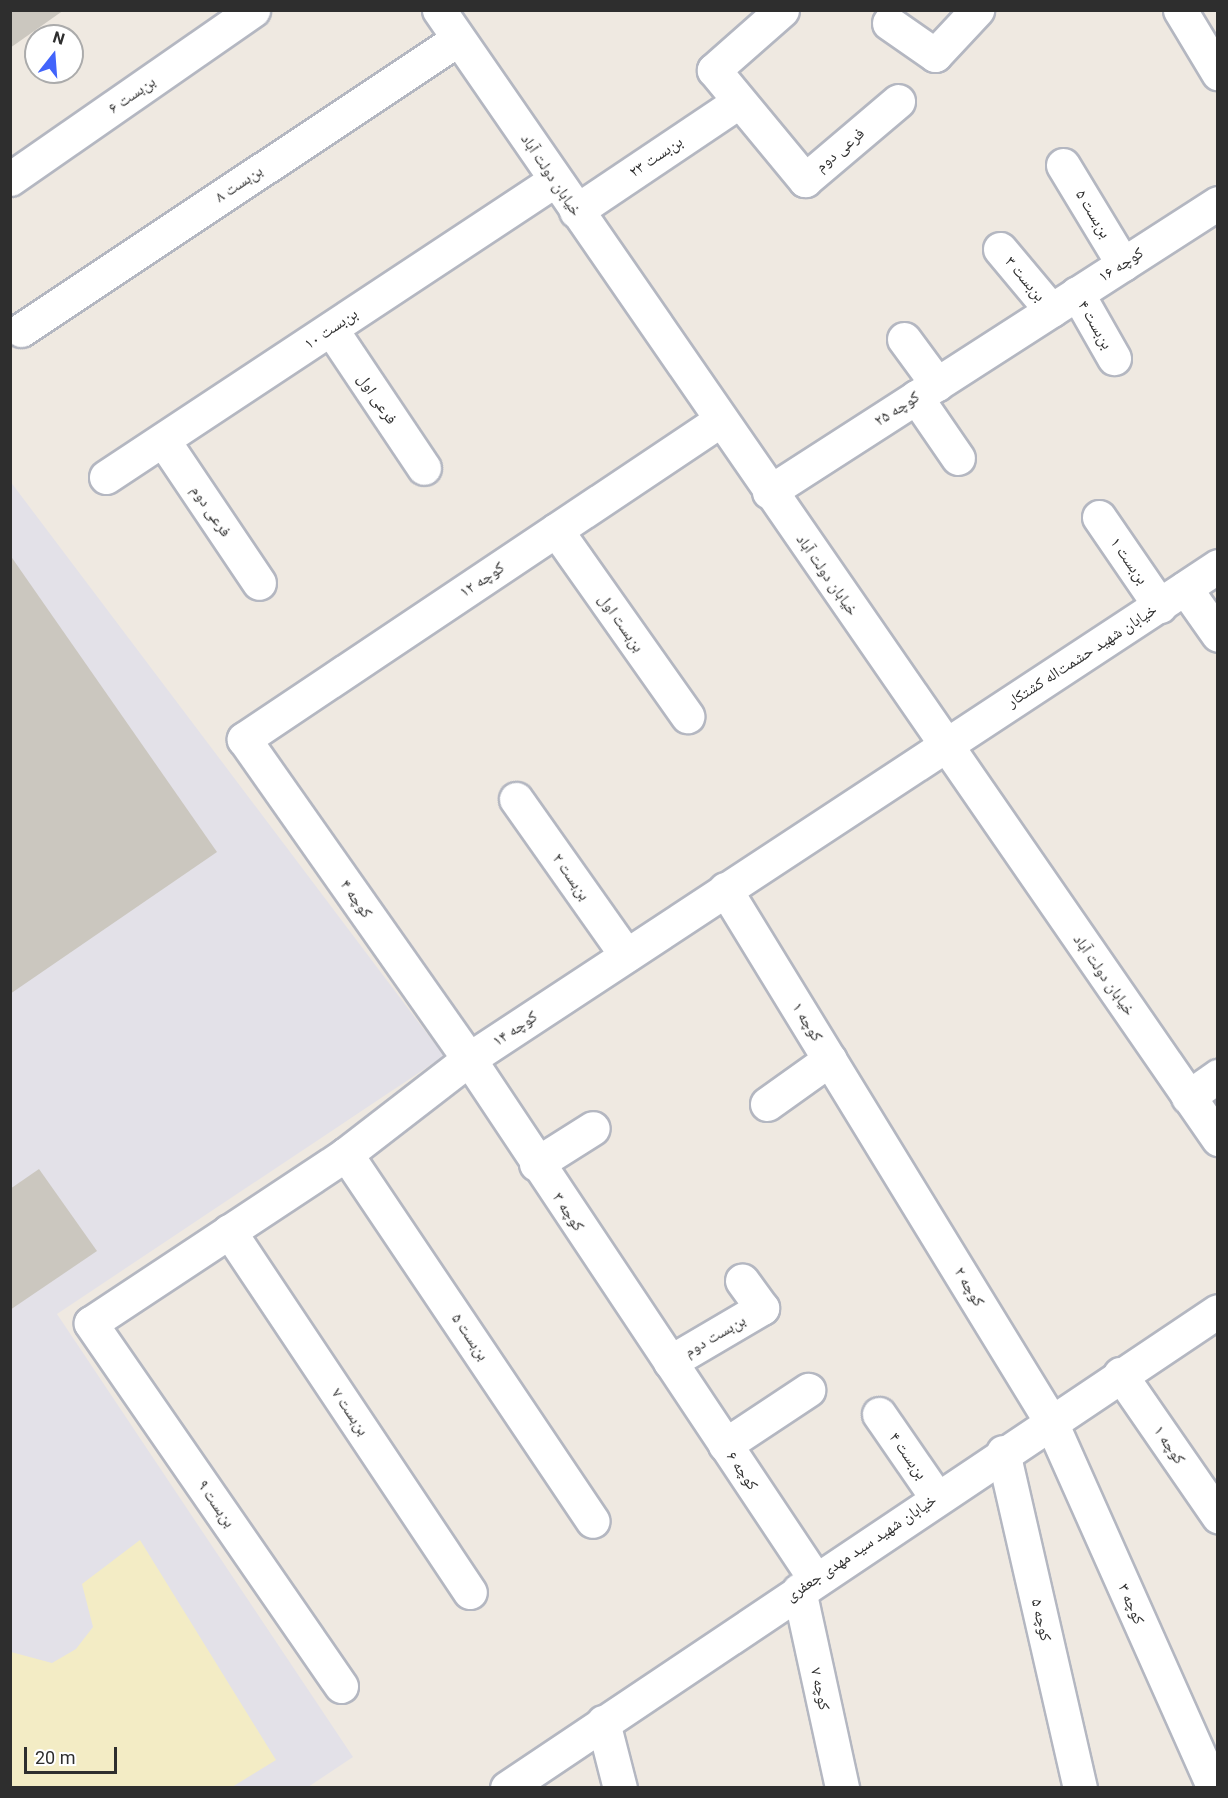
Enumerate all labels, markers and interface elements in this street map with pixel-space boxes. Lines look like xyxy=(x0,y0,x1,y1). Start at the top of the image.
north arrow xyxy=(24,24,84,84)
text: N xyxy=(51,27,67,49)
street label: بن‌بست ۶ xyxy=(105,72,159,118)
street label: فرعی دوم xyxy=(812,124,868,176)
street label: خیابان دولت آباد xyxy=(516,130,586,220)
street label: بن‌بست ۲۳ xyxy=(626,132,686,182)
street label: بن‌بست ۸ xyxy=(212,161,266,207)
street label: بن‌بست ۵ xyxy=(1071,186,1115,242)
street label: کوچه ۱۶ xyxy=(1095,243,1147,287)
street label: بن‌بست ۳ xyxy=(1001,253,1049,305)
street label: بن‌بست ۴ xyxy=(1073,297,1117,353)
street label: بن‌بست ۱۰ xyxy=(301,304,361,354)
street label: فرعی اول xyxy=(353,370,401,428)
street label: کوچه ۲۵ xyxy=(871,387,923,431)
street label: فرعی دوم xyxy=(187,482,235,540)
street label: خیابان دولت آباد xyxy=(792,531,862,619)
street label: بن‌بست ۱ xyxy=(1106,534,1152,588)
street label: کوچه ۱۲ xyxy=(456,558,508,602)
street label: بن‌بست اول xyxy=(594,590,648,656)
street label: خیابان شهید حشمت‌اله کشتکار xyxy=(1003,600,1161,712)
street label: بن‌بست ۲ xyxy=(548,850,594,904)
street label: کوچه ۴ xyxy=(336,876,376,922)
street label: خیابان دولت آباد xyxy=(1069,931,1139,1019)
street label: کوچه ۱ xyxy=(788,999,826,1045)
street label: کوچه ۱۴ xyxy=(489,1007,541,1051)
street label: کوچه ۳ xyxy=(548,1189,588,1235)
street label: کوچه ۲ xyxy=(950,1264,988,1310)
street label: بن‌بست ۵ xyxy=(447,1310,493,1364)
street label: بن‌بست دوم xyxy=(681,1311,749,1361)
street label: بن‌بست ۷ xyxy=(327,1385,373,1439)
street label: کوچه ۱ xyxy=(1149,1422,1189,1468)
street label: بن‌بست ۴ xyxy=(885,1429,931,1483)
street label: کوچه ۶ xyxy=(722,1448,762,1494)
street label: بن‌بست ۹ xyxy=(193,1477,239,1531)
street label: خیابان شهید سید مهدی جعفری xyxy=(782,1490,940,1606)
street label: کوچه ۳ xyxy=(1114,1581,1148,1627)
street label: کوچه ۵ xyxy=(1027,1597,1055,1643)
street label: کوچه ۷ xyxy=(806,1666,834,1712)
scale bar xyxy=(27,1735,120,1773)
text: 20 m xyxy=(35,1747,75,1768)

